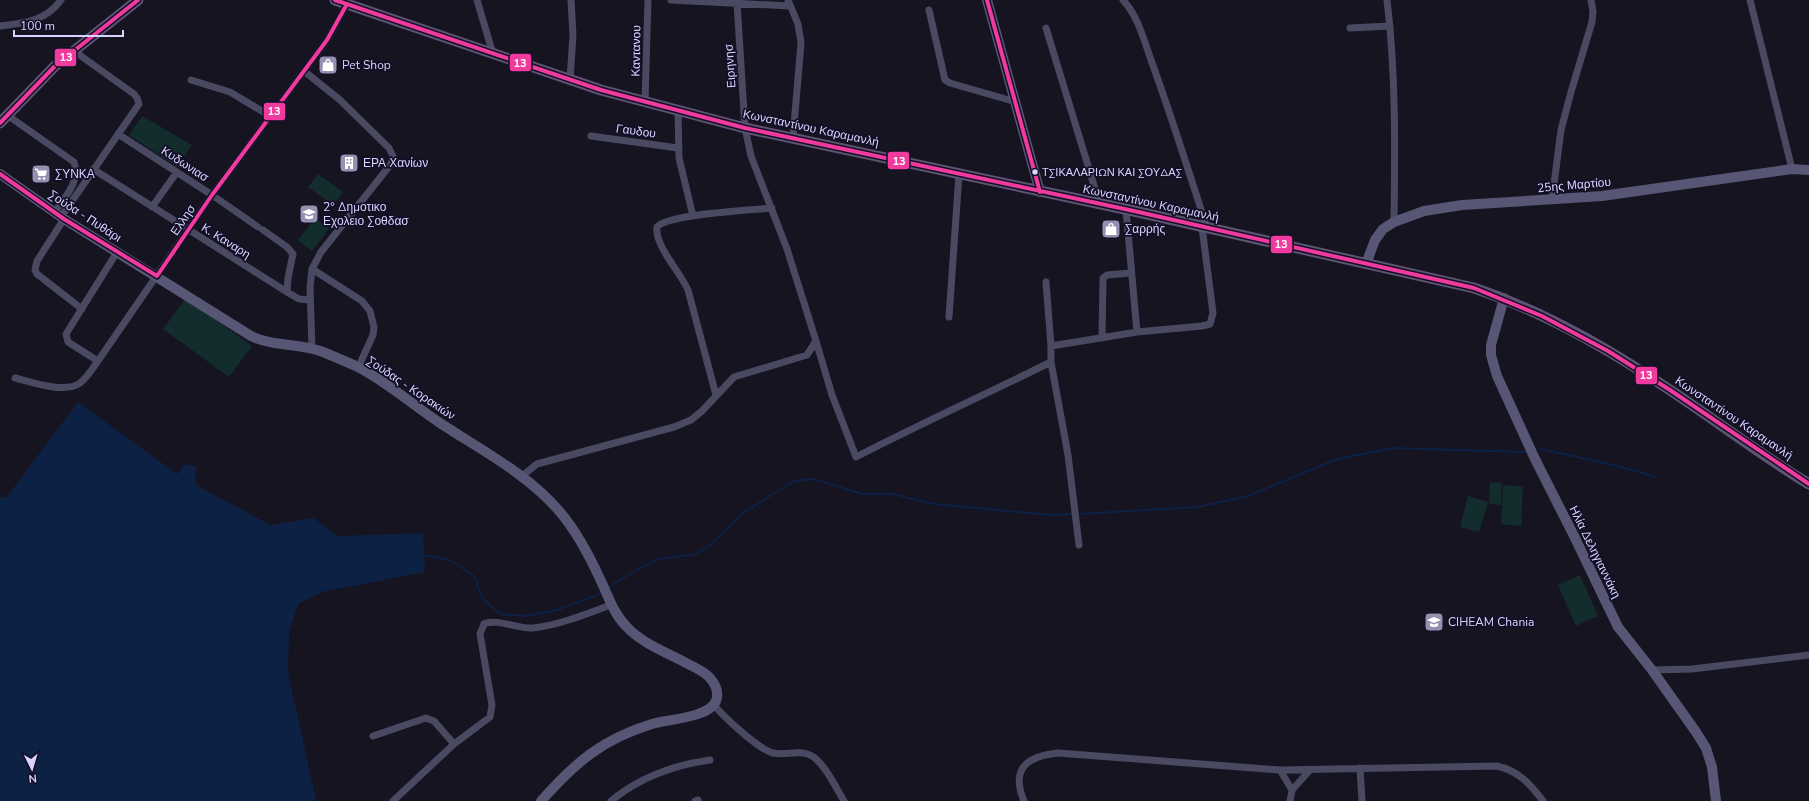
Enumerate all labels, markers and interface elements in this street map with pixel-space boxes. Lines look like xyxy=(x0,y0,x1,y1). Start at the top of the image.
scale bar xyxy=(14,12,123,38)
text: 100 m xyxy=(20,18,55,34)
street label: Καντανου xyxy=(628,25,644,77)
street label: Ειρηνησ xyxy=(720,43,740,89)
line badge: 13 xyxy=(54,48,77,67)
text: 13 xyxy=(59,50,73,65)
line badge: 13 xyxy=(509,53,532,72)
shop icon: Pet Shop xyxy=(317,54,339,76)
text: 13 xyxy=(513,56,527,71)
place label: Pet Shop xyxy=(342,57,391,73)
line badge: 13 xyxy=(263,102,286,121)
text: 13 xyxy=(267,104,281,119)
street label: Κωνσταντίνου Καραμανλή xyxy=(741,106,881,150)
street label: Γαυδου xyxy=(615,120,657,142)
street label: Κυδωνιασ xyxy=(158,143,212,186)
line badge: 13 xyxy=(887,151,910,170)
building icon: ΕΡΑ Χανίων xyxy=(338,152,360,174)
text: 13 xyxy=(892,154,906,169)
place label: ΕΡΑ Χανίων xyxy=(363,155,428,171)
supermarket icon: ΣΥΝΚΑ xyxy=(30,163,52,185)
place label: ΤΣΙΚΑΛΑΡΙΩΝ ΚΑΙ ΣΟΥΔΑΣ xyxy=(1042,165,1183,180)
place label: ΣΥΝΚΑ xyxy=(55,166,95,182)
marker: ΤΣΙΚΑΛΑΡΙΩΝ ΚΑΙ ΣΟΥΔΑΣ xyxy=(1030,167,1040,177)
street label: 25ης Μαρτίου xyxy=(1536,174,1612,196)
street label: Κωνσταντίνου Καραμανλή xyxy=(1081,181,1221,225)
street label: Σούδα - Πυθάρι xyxy=(46,187,125,246)
place label: 2° Δημοτικο Εχολειο Σοθδασ xyxy=(323,199,409,229)
street label: Ελλησ xyxy=(167,201,199,239)
school or university icon: 2° Δημοτικο Εχολειο Σοθδασ xyxy=(298,203,320,225)
shop icon: Σαρρής xyxy=(1100,218,1122,240)
street label: Κ. Καναρη xyxy=(198,220,254,262)
place label: Σαρρής xyxy=(1125,221,1165,237)
line badge: 13 xyxy=(1270,235,1293,254)
text: 13 xyxy=(1274,237,1288,252)
street label: Σούδας - Κορακιών xyxy=(364,352,458,424)
line badge: 13 xyxy=(1635,366,1658,385)
text: 13 xyxy=(1639,368,1653,383)
street label: Κωνσταντίνου Καραμανλή xyxy=(1672,373,1796,463)
street label: Ηλία Δεληγιαννάκη xyxy=(1566,503,1624,601)
school or university icon: CIHEAM Chania xyxy=(1423,611,1445,633)
place label: CIHEAM Chania xyxy=(1448,614,1534,630)
north arrow xyxy=(12,749,52,789)
text: N xyxy=(28,771,38,786)

